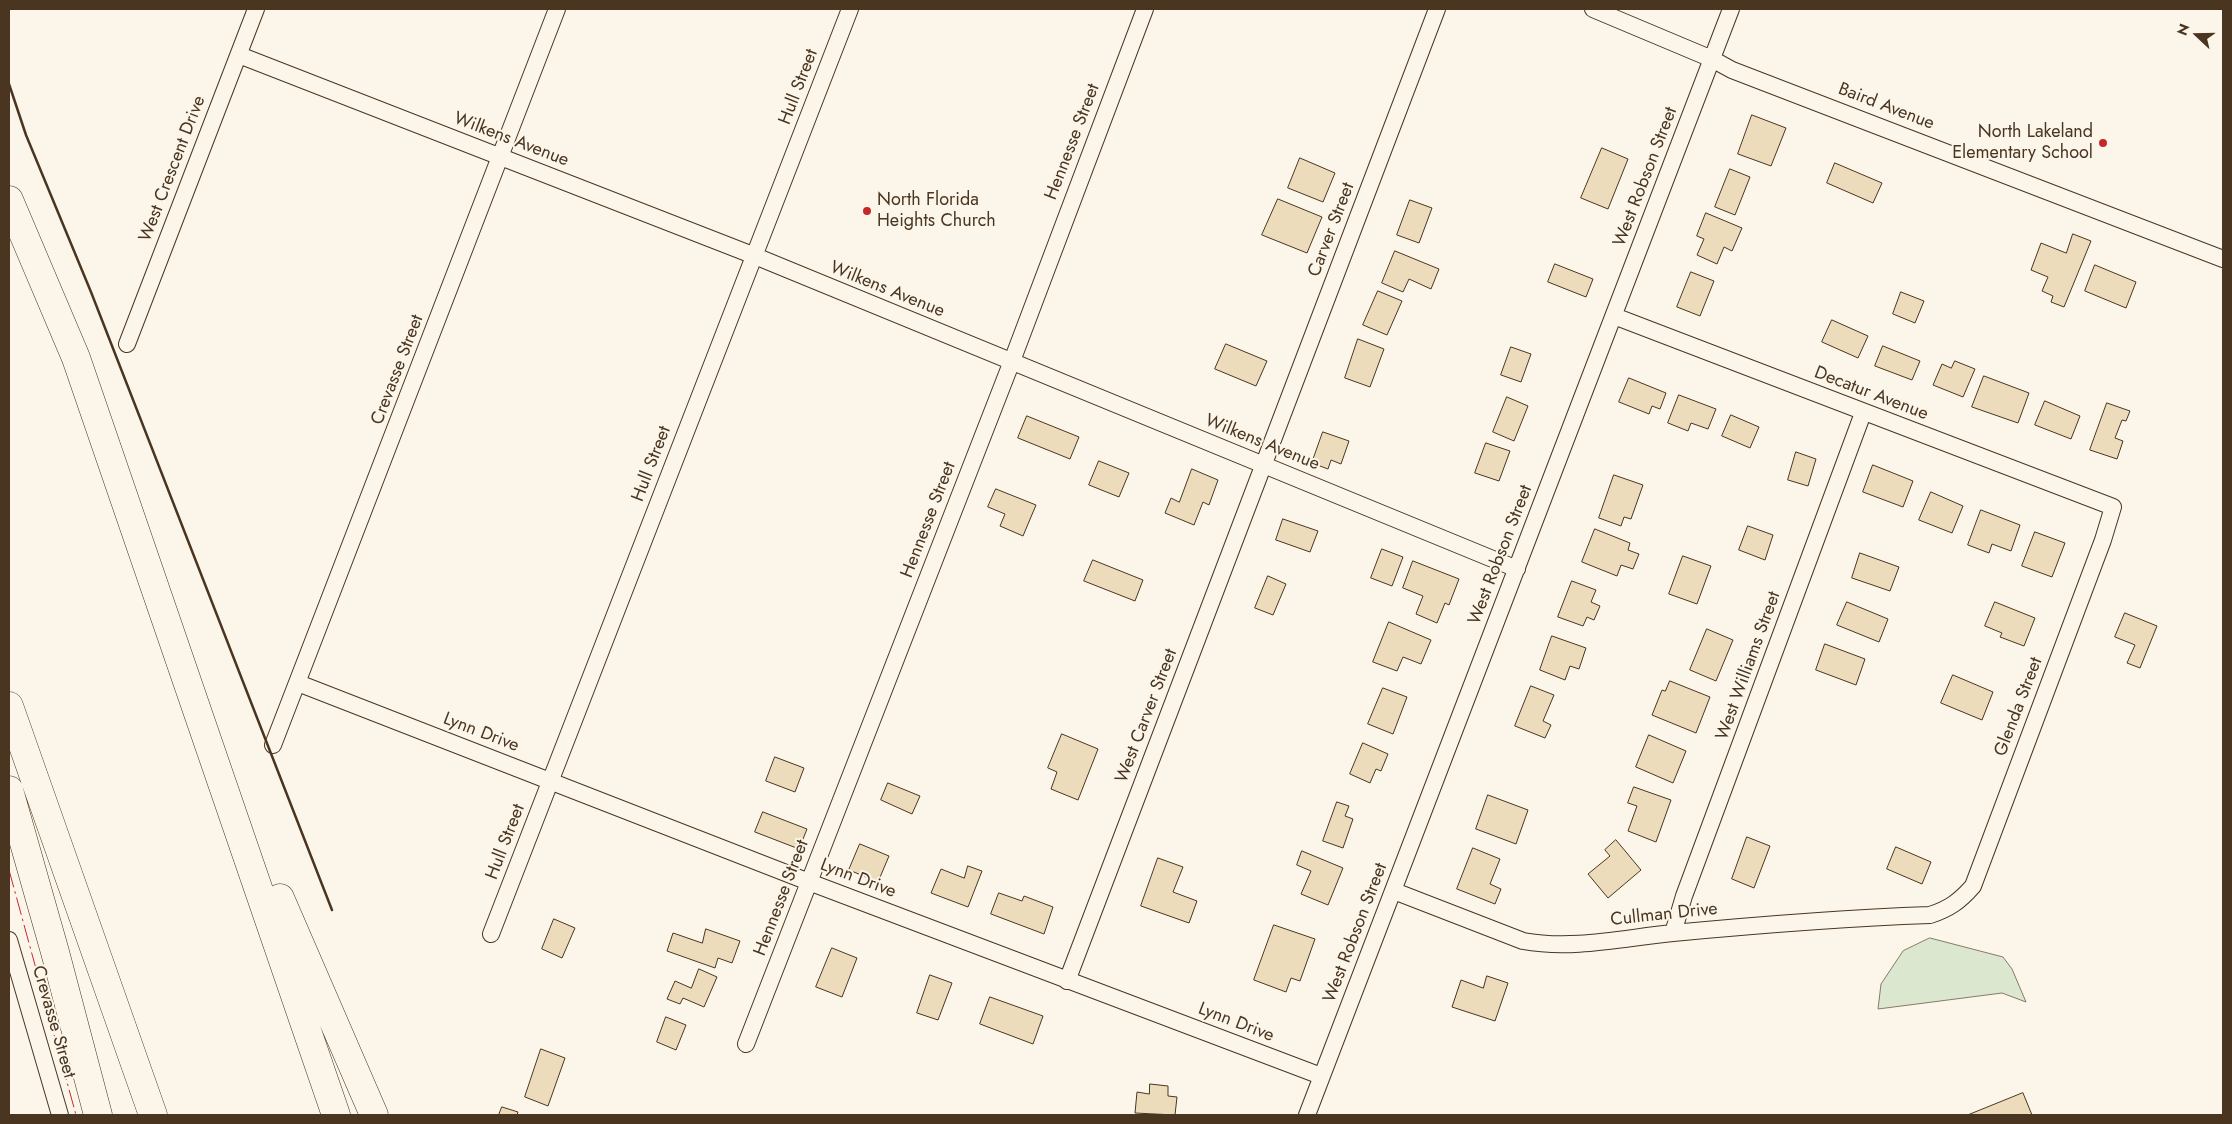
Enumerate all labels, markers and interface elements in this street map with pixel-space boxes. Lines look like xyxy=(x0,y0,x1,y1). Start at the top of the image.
north arrow xyxy=(2172,10,2222,60)
text: N xyxy=(2172,21,2194,38)
street label: Hull Street xyxy=(775,46,823,128)
street label: Baird Avenue xyxy=(1835,79,1937,135)
street label: Hennesse Street xyxy=(1041,81,1105,203)
street label: West Crescent Drive xyxy=(135,93,211,245)
street label: West Robson Street xyxy=(1609,104,1683,250)
street label: Wilkens Avenue xyxy=(450,108,572,172)
place label: North Lakeland Elementary School xyxy=(1952,122,2093,164)
marker: North Lakeland Elementary School xyxy=(2097,137,2109,149)
street label: Carver Street xyxy=(1304,180,1360,280)
place label: North Florida Heights Church xyxy=(877,190,996,232)
marker: North Florida Heights Church xyxy=(861,205,873,217)
street label: Wilkens Avenue xyxy=(827,257,947,323)
street label: Crevasse Street xyxy=(367,312,429,428)
street label: Decatur Avenue xyxy=(1811,362,1931,426)
street label: Wilkens Avenue xyxy=(1202,410,1322,476)
street label: Hull Street xyxy=(628,423,676,505)
street label: Hennesse Street xyxy=(897,459,961,581)
street label: West Robson Street xyxy=(1464,482,1538,628)
street label: West Williams Street xyxy=(1712,589,1786,743)
street label: West Carver Street xyxy=(1112,646,1182,786)
street label: Glenda Street xyxy=(1990,655,2048,759)
street label: Lynn Drive xyxy=(440,709,522,757)
street label: Hull Street xyxy=(482,801,530,883)
street label: Hennesse Street xyxy=(750,837,814,959)
street label: Lynn Drive xyxy=(817,855,899,903)
street label: West Robson Street xyxy=(1319,860,1393,1006)
street label: Cullman Drive xyxy=(1609,899,1719,931)
street label: Crevasse Street xyxy=(27,963,79,1081)
street label: Lynn Drive xyxy=(1195,999,1277,1047)

